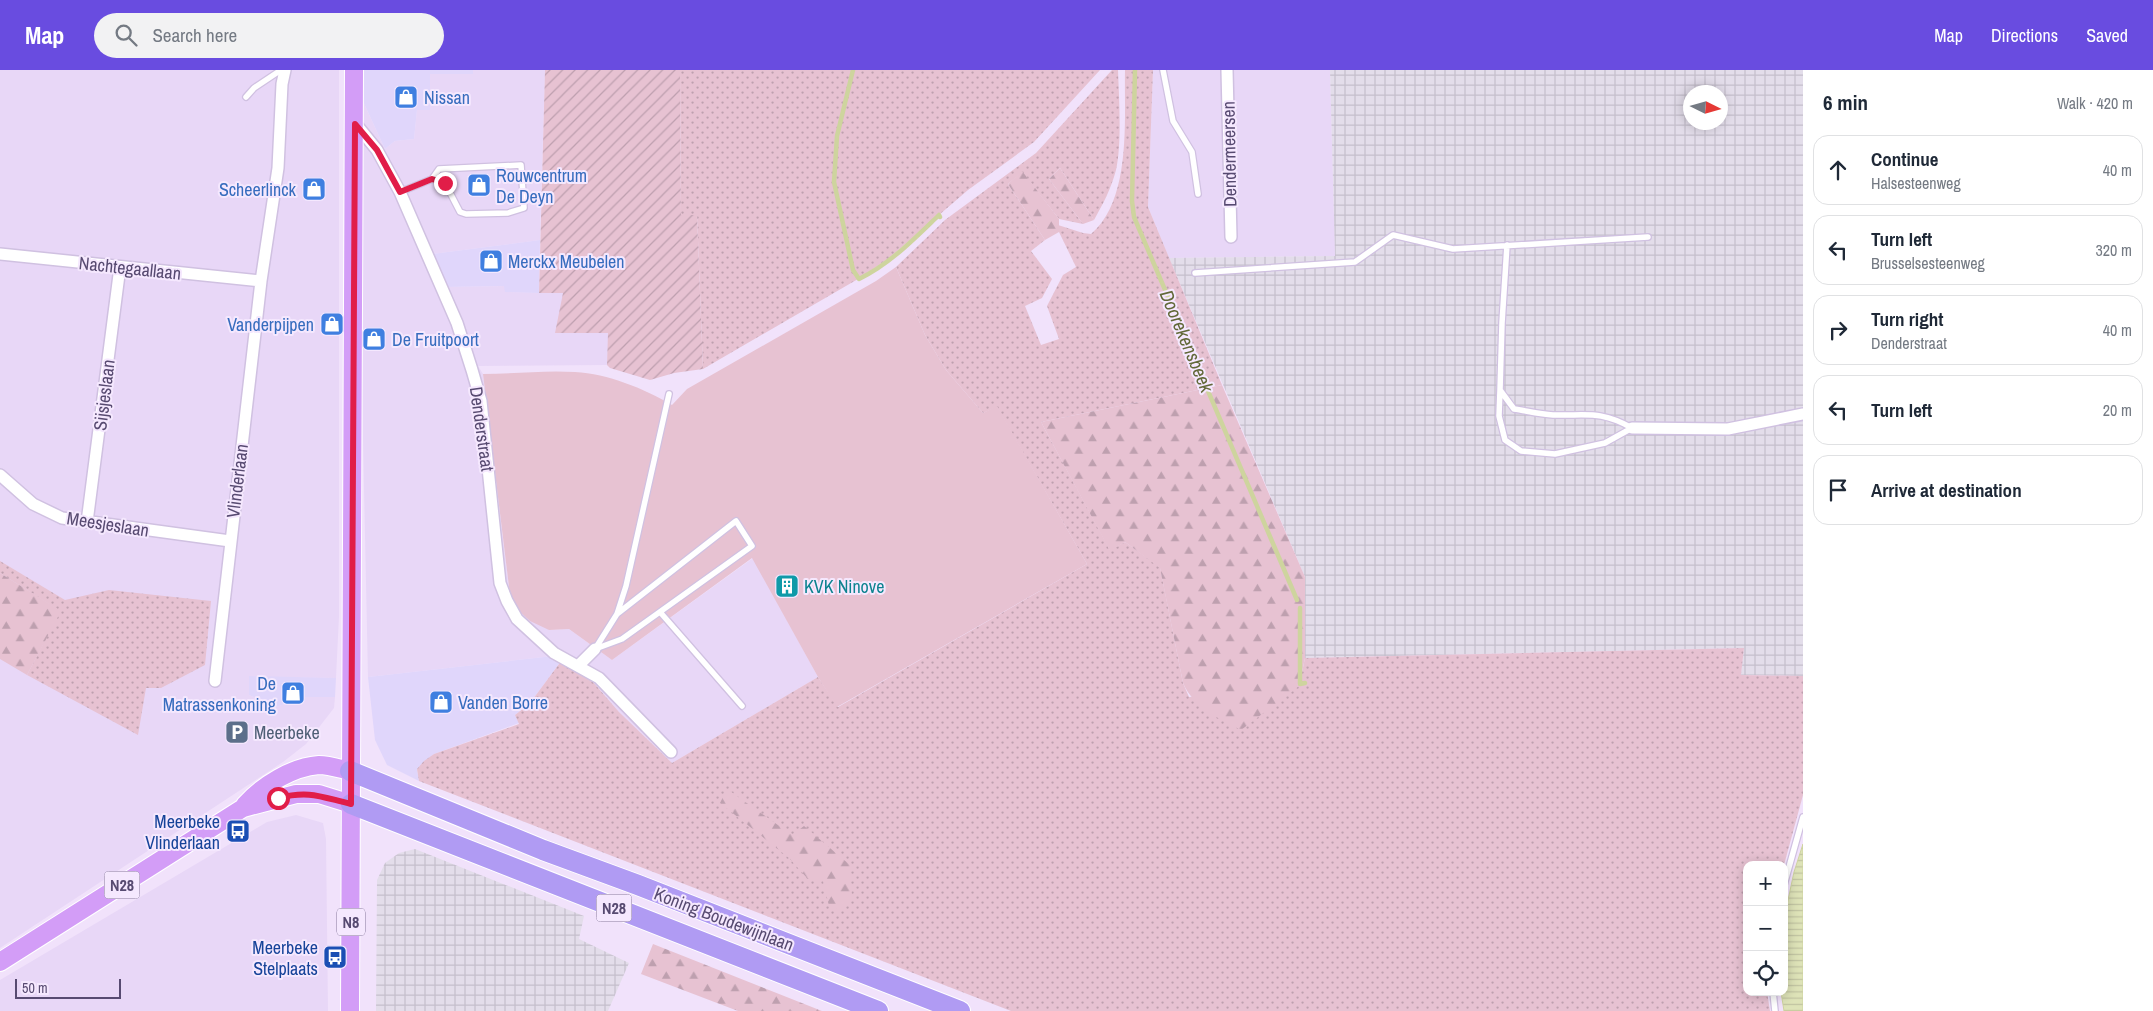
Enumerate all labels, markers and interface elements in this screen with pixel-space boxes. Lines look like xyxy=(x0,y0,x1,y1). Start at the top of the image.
search box xyxy=(94,13,444,58)
text: Map xyxy=(25,19,64,51)
icon: search xyxy=(112,21,140,49)
text: Search here xyxy=(152,22,237,48)
text: Map xyxy=(1934,23,1963,48)
text: Directions xyxy=(1991,23,2058,48)
text: Saved xyxy=(2086,23,2128,48)
shop icon: Nissan xyxy=(393,84,419,110)
place label: Nissan xyxy=(424,85,470,110)
north arrow xyxy=(1683,85,1728,130)
text: 6 min xyxy=(1823,88,1868,117)
text: Walk · 420 m xyxy=(2057,92,2133,114)
street label: Dendermeersen xyxy=(1216,101,1242,207)
text: Continue xyxy=(1871,146,1939,172)
icon: ahead xyxy=(1824,156,1852,184)
text: 40 m xyxy=(2103,159,2132,181)
place label: Rouwcentrum De Deyn xyxy=(496,163,587,209)
route end xyxy=(434,172,457,195)
shop icon: Rouwcentrum De Deyn xyxy=(466,172,492,198)
text: Halsesteenweg xyxy=(1871,172,1961,194)
shop icon: Scheerlinck xyxy=(301,176,327,202)
place label: Scheerlinck xyxy=(219,177,297,202)
text: Turn left xyxy=(1871,226,1932,252)
icon: left xyxy=(1824,236,1852,264)
text: 320 m xyxy=(2096,239,2132,261)
shop icon: Merckx Meubelen xyxy=(478,248,504,274)
place label: Merckx Meubelen xyxy=(508,249,624,274)
street label: Nachtegaallaan xyxy=(78,250,182,286)
text: Brusselsesteenweg xyxy=(1871,252,1985,274)
water label: Doorekensbeek xyxy=(1154,286,1221,397)
text: Turn right xyxy=(1871,306,1943,332)
shop icon: Vanderpijpen xyxy=(319,311,345,337)
place label: Vanderpijpen xyxy=(227,312,314,337)
icon: right xyxy=(1824,316,1852,344)
text: 40 m xyxy=(2103,319,2132,341)
shop icon: De Fruitpoort xyxy=(361,326,387,352)
place label: De Fruitpoort xyxy=(392,327,479,352)
text: Denderstraat xyxy=(1871,332,1947,354)
street label: Sijsjeslaan xyxy=(87,358,121,432)
street label: Denderstraat xyxy=(464,385,500,473)
icon: left xyxy=(1824,396,1852,424)
text: Turn left xyxy=(1871,397,1932,423)
text: 20 m xyxy=(2103,399,2132,421)
street label: Vlinderlaan xyxy=(220,442,254,520)
icon: arrive xyxy=(1824,476,1852,504)
text: Arrive at destination xyxy=(1871,477,2022,503)
street label: Meesjeslaan xyxy=(65,505,151,543)
building icon: KVK Ninove xyxy=(774,573,800,599)
place label: KVK Ninove xyxy=(804,574,884,599)
place label: De Matrassenkoning xyxy=(163,671,277,717)
shop icon: De Matrassenkoning xyxy=(280,680,306,706)
shop icon: Vanden Borre xyxy=(428,689,454,715)
place label: Vanden Borre xyxy=(458,690,548,715)
parking icon: Meerbeke xyxy=(224,719,250,745)
place label: Meerbeke xyxy=(254,720,320,745)
route start xyxy=(267,787,290,810)
place label: Meerbeke Vlinderlaan xyxy=(145,809,220,855)
bus stop icon: Meerbeke Vlinderlaan xyxy=(225,818,251,844)
map controls xyxy=(1743,861,1788,996)
button: + xyxy=(1743,861,1788,906)
road number: N28 xyxy=(104,872,140,898)
street label: Koning Boudewijnlaan xyxy=(651,881,797,957)
road number: N28 xyxy=(596,894,632,921)
button: − xyxy=(1743,906,1788,951)
road number: N8 xyxy=(337,909,365,936)
place label: Meerbeke Stelplaats xyxy=(252,935,318,981)
bus stop icon: Meerbeke Stelplaats xyxy=(322,944,348,970)
button: locate xyxy=(1743,951,1788,996)
scale bar xyxy=(15,976,121,999)
text: 50 m xyxy=(22,979,48,997)

